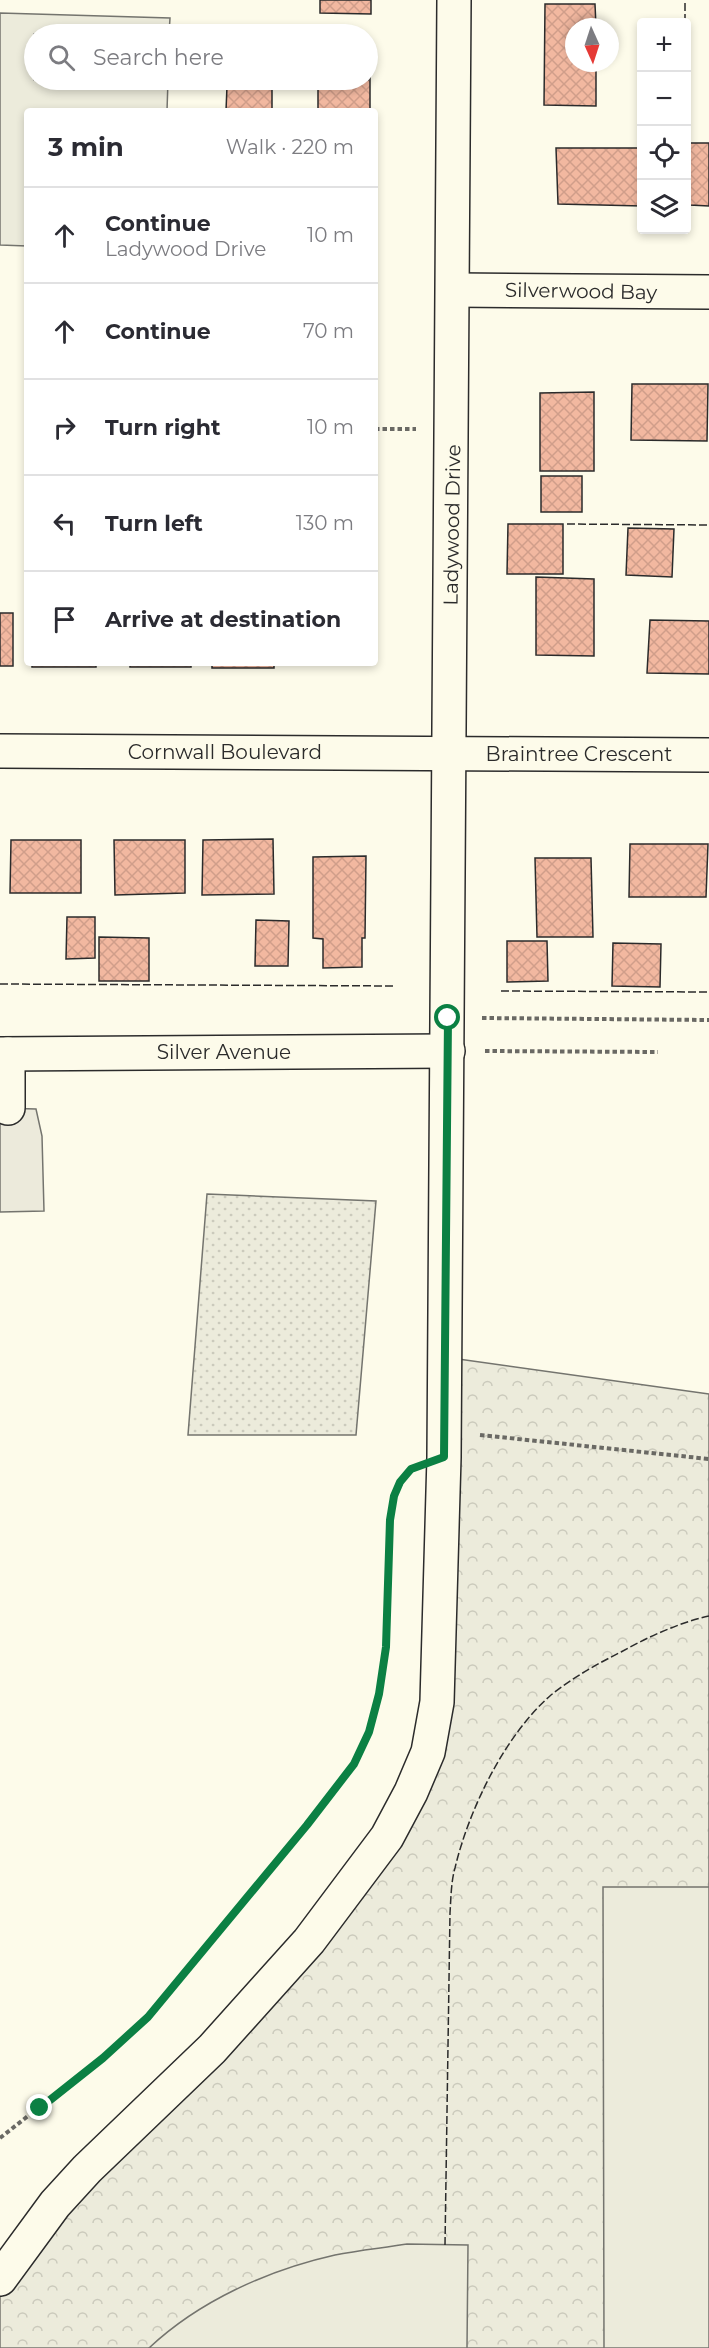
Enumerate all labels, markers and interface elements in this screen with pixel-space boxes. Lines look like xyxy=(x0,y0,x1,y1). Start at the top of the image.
north arrow xyxy=(565,18,619,72)
map controls xyxy=(637,18,691,234)
button: + xyxy=(637,18,691,72)
search box xyxy=(24,24,378,90)
icon: search xyxy=(45,41,78,74)
text: Search here xyxy=(93,44,224,71)
button: − xyxy=(637,72,691,126)
button: locate xyxy=(637,126,691,180)
text: 3 min xyxy=(48,131,124,163)
text: Walk · 220 m xyxy=(226,135,354,159)
button: layers xyxy=(637,180,691,234)
text: Continue xyxy=(105,210,211,237)
icon: ahead xyxy=(48,219,81,252)
text: 10 m xyxy=(307,223,354,247)
text: Ladywood Drive xyxy=(105,237,266,261)
street label: Silverwood Bay xyxy=(505,278,658,304)
icon: ahead xyxy=(48,315,81,348)
text: Continue xyxy=(105,318,211,345)
text: 70 m xyxy=(303,319,354,343)
icon: right xyxy=(48,411,81,444)
text: Turn right xyxy=(105,414,220,441)
text: 10 m xyxy=(307,415,354,439)
street label: Ladywood Drive xyxy=(439,444,465,606)
icon: left xyxy=(48,507,81,540)
text: Turn left xyxy=(105,510,203,537)
text: 130 m xyxy=(296,511,354,535)
icon: arrive xyxy=(48,603,81,636)
text: Arrive at destination xyxy=(105,606,341,633)
street label: Cornwall Boulevard xyxy=(128,740,322,764)
street label: Braintree Crescent xyxy=(486,742,672,766)
route start xyxy=(434,1004,460,1030)
street label: Silver Avenue xyxy=(157,1040,291,1064)
route end xyxy=(26,2094,52,2120)

